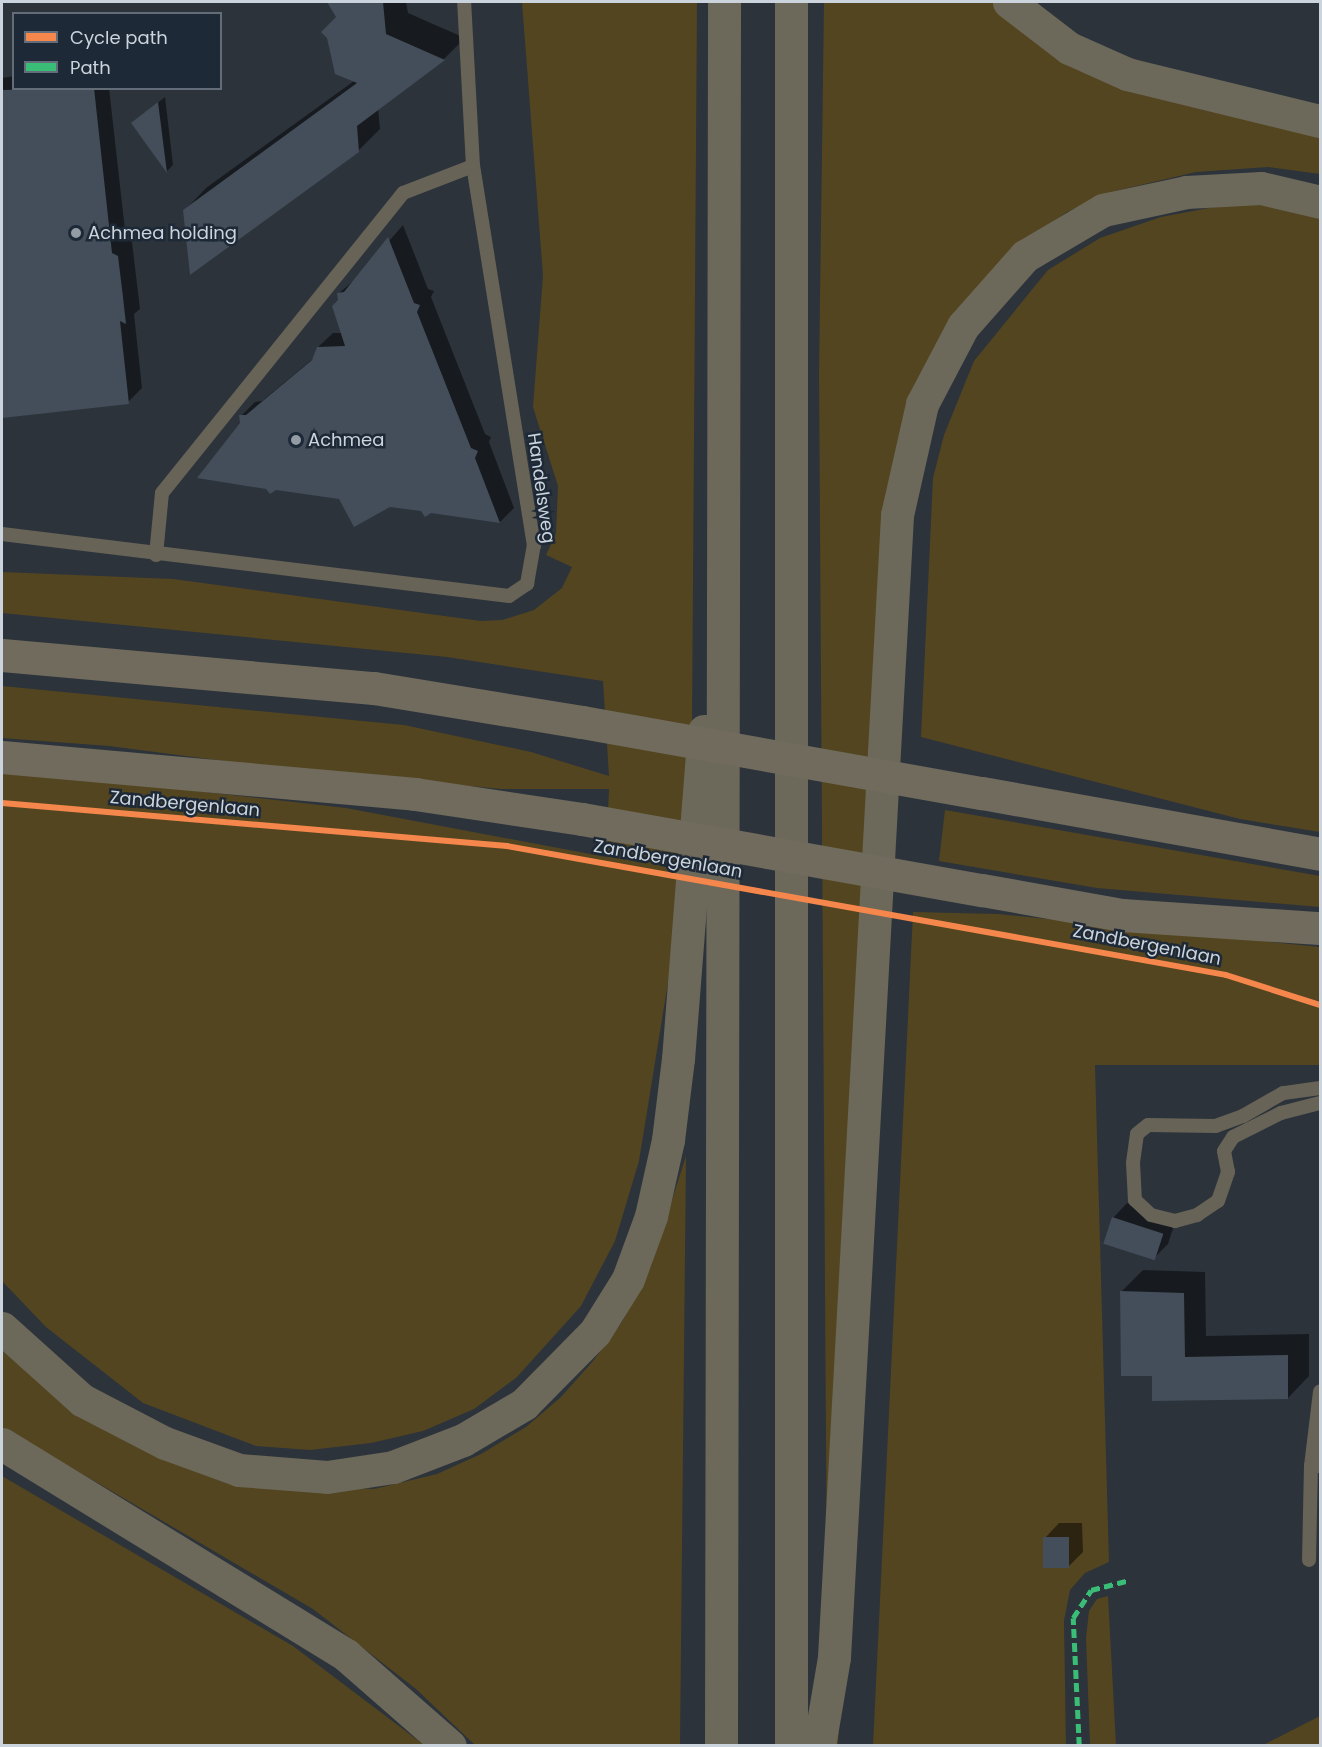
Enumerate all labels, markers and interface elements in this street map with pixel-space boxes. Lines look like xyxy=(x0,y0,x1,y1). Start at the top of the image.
legend xyxy=(12,12,222,90)
text: Cycle path xyxy=(70,25,168,50)
text: Path xyxy=(70,55,111,80)
place label: Achmea holding xyxy=(88,222,237,244)
marker: Achmea holding xyxy=(69,226,83,240)
place label: Achmea xyxy=(308,429,384,451)
street label: Handelsweg xyxy=(523,431,559,545)
marker: Achmea xyxy=(289,433,303,447)
street label: Zandbergenlaan xyxy=(109,787,261,821)
street label: Zandbergenlaan xyxy=(592,835,744,883)
street label: Zandbergenlaan xyxy=(1071,920,1223,970)

